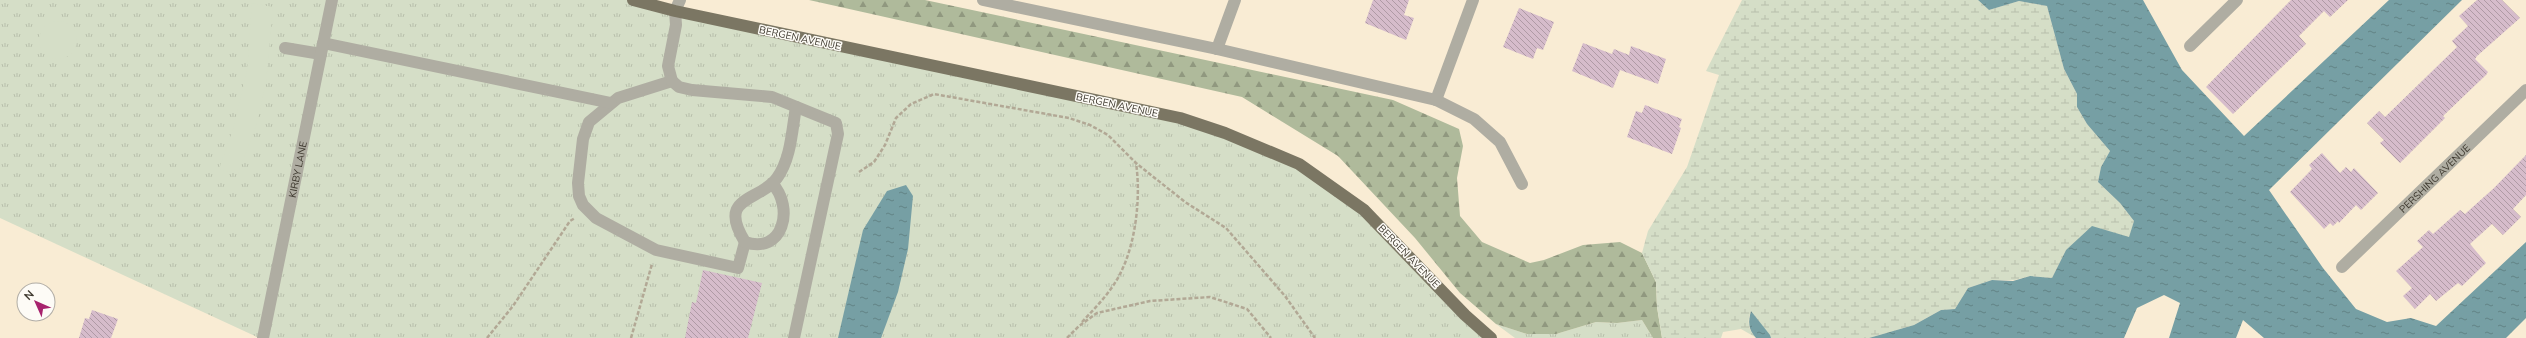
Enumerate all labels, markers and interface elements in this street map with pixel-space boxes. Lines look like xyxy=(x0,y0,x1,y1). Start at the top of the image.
street label: BERGEN AVENUE xyxy=(758,23,842,53)
street label: BERGEN AVENUE xyxy=(1075,90,1159,120)
street label: KIRBY LANE xyxy=(285,140,310,199)
street label: PERSHING AVENUE xyxy=(2396,141,2473,215)
street label: BERGEN AVENUE xyxy=(1375,222,1443,290)
north arrow xyxy=(16,282,56,322)
text: N xyxy=(21,287,37,303)

